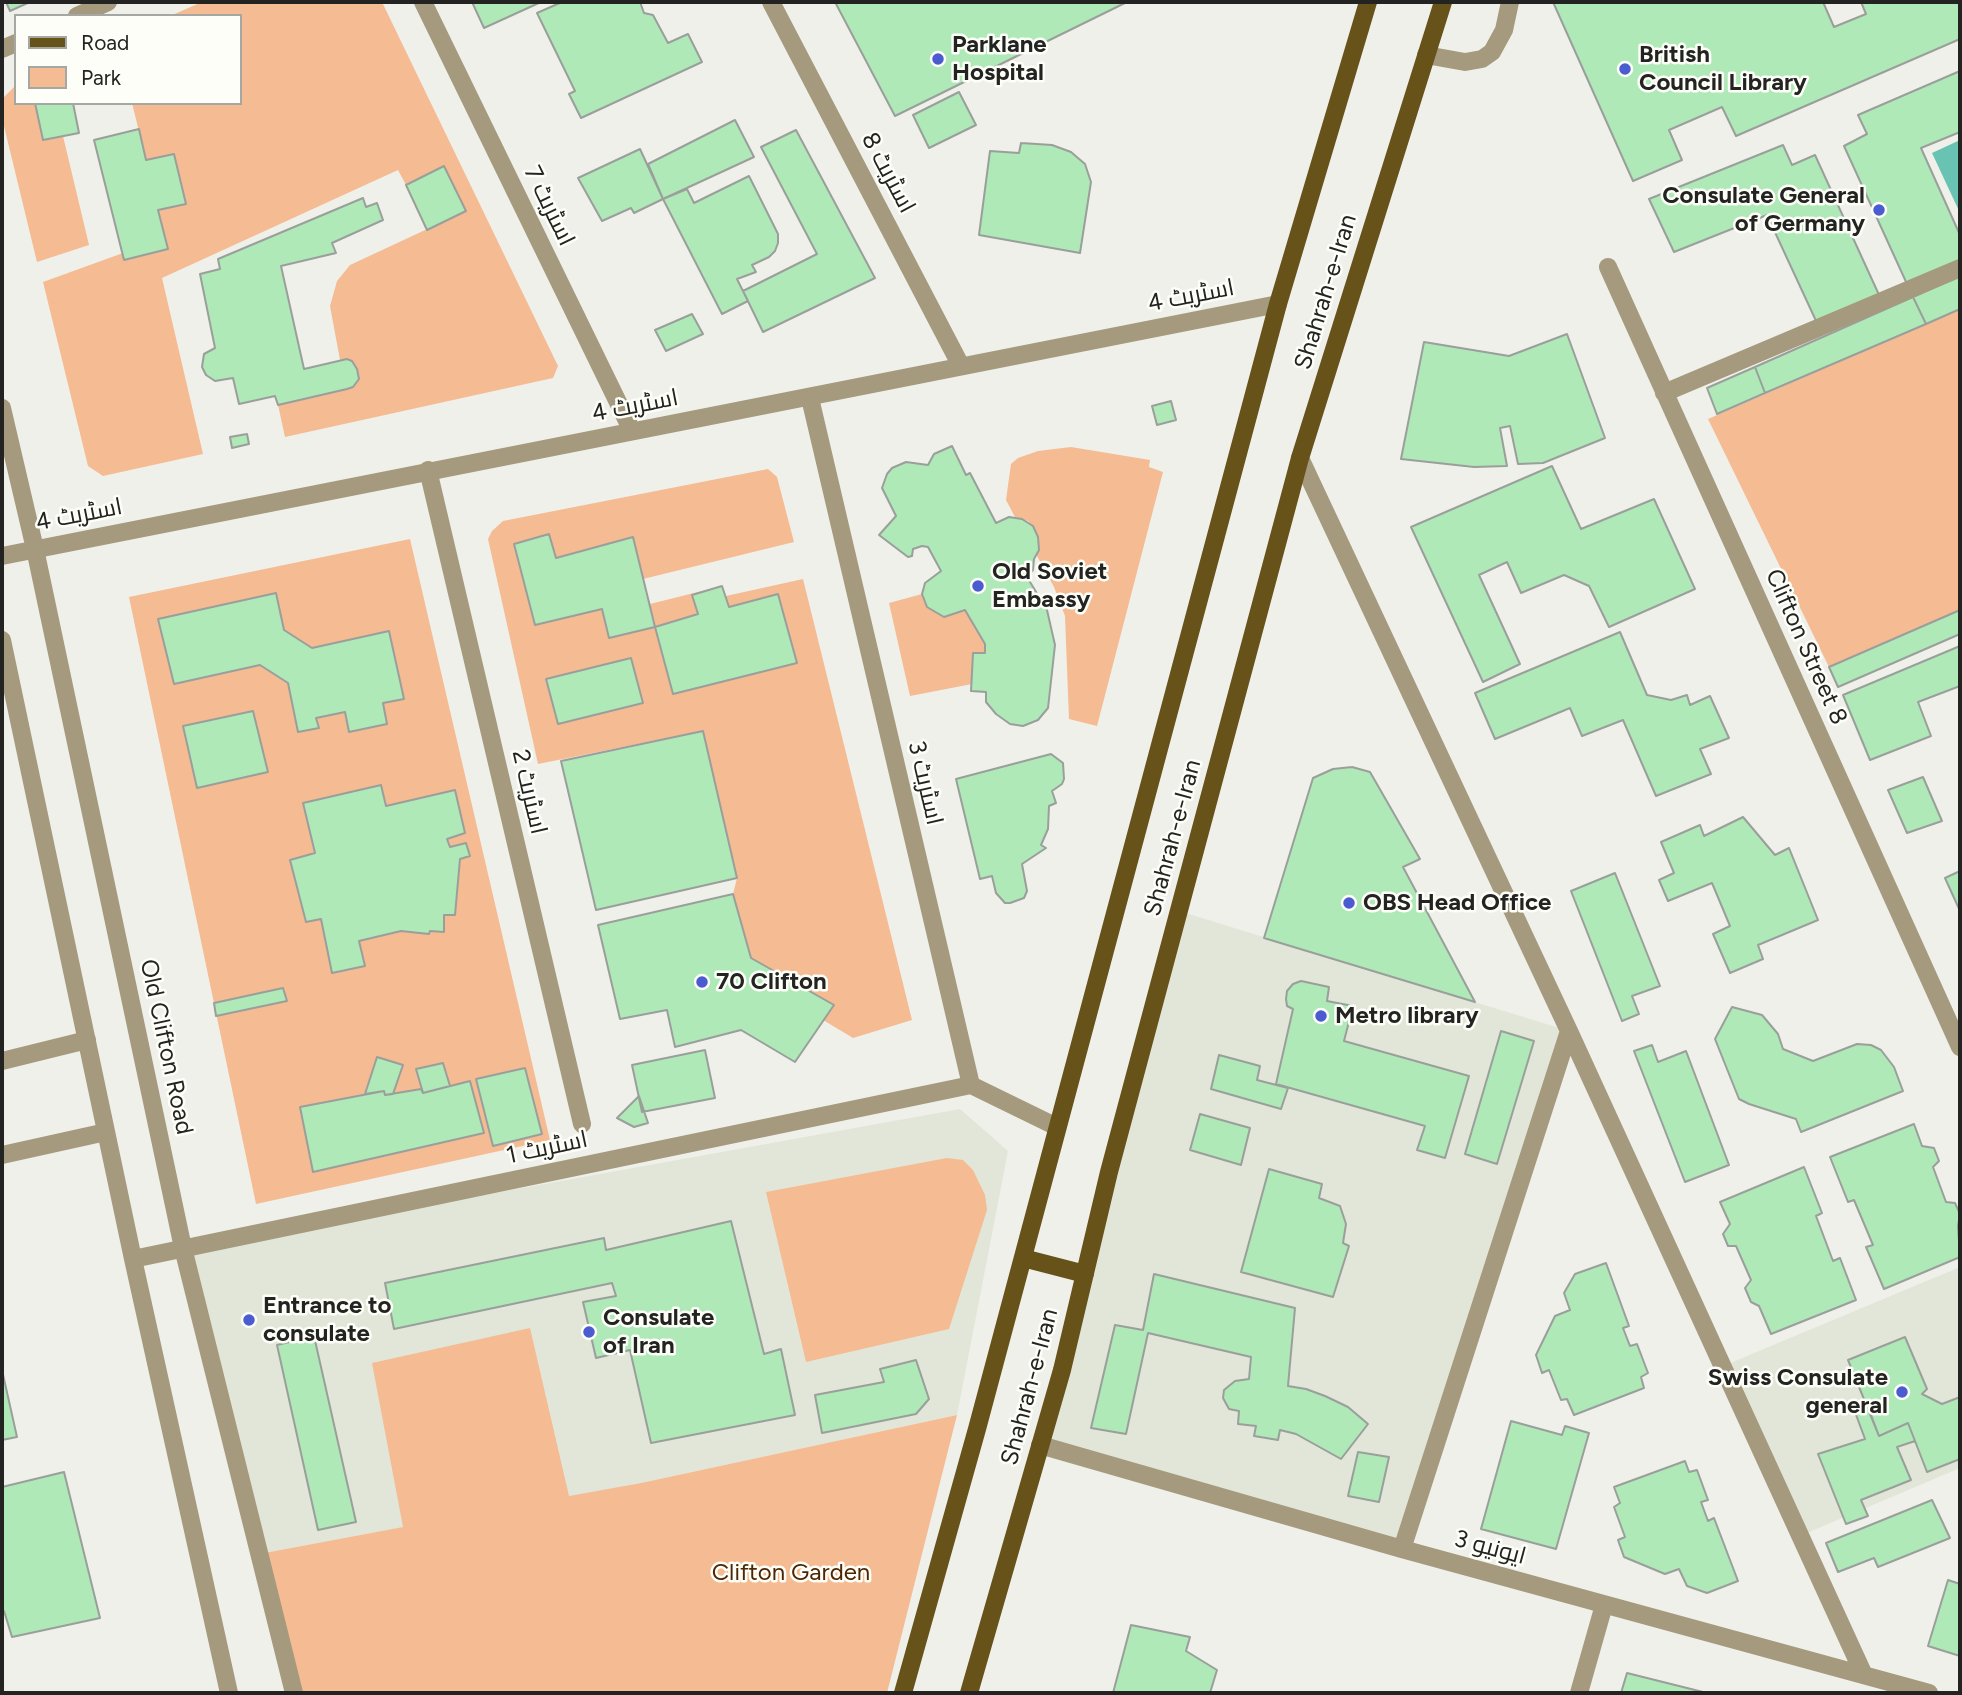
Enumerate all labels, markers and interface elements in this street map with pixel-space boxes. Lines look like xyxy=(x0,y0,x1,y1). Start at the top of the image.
legend xyxy=(14,14,242,105)
text: Road xyxy=(81,30,129,55)
place label: Parklane Hospital xyxy=(952,31,1047,87)
place label: British Council Library xyxy=(1639,41,1807,97)
marker: Parklane Hospital xyxy=(930,51,946,67)
marker: British Council Library xyxy=(1617,61,1633,77)
text: Park xyxy=(81,65,121,90)
street label: اسٹریٹ 8 xyxy=(855,128,921,218)
street label: اسٹریٹ 7 xyxy=(517,161,581,251)
place label: Consulate General of Germany xyxy=(1662,182,1865,238)
marker: Consulate General of Germany xyxy=(1871,202,1887,218)
street label: Shahrah-e-Iran xyxy=(1289,211,1363,373)
street label: اسٹریٹ 4 xyxy=(1145,274,1237,318)
street label: اسٹریٹ 4 xyxy=(589,384,681,428)
street label: اسٹریٹ 4 xyxy=(33,493,125,537)
place label: Old Soviet Embassy xyxy=(992,558,1107,614)
street label: Clifton Street 8 xyxy=(1759,565,1853,729)
marker: Old Soviet Embassy xyxy=(970,578,986,594)
street label: اسٹریٹ 3 xyxy=(901,738,949,828)
street label: اسٹریٹ 2 xyxy=(505,747,553,837)
street label: Shahrah-e-Iran xyxy=(1138,757,1208,919)
place label: OBS Head Office xyxy=(1363,889,1551,917)
marker: OBS Head Office xyxy=(1341,895,1357,911)
street label: Old Clifton Road xyxy=(133,957,199,1137)
place label: 70 Clifton xyxy=(716,968,827,996)
marker: 70 Clifton xyxy=(694,974,710,990)
place label: Metro library xyxy=(1335,1002,1479,1030)
marker: Metro library xyxy=(1313,1008,1329,1024)
street label: اسٹریٹ 1 xyxy=(504,1125,590,1171)
place label: Entrance to consulate xyxy=(263,1292,391,1348)
place label: Consulate of Iran xyxy=(603,1304,714,1360)
street label: Shahrah-e-Iran xyxy=(995,1306,1065,1468)
marker: Entrance to consulate xyxy=(241,1312,257,1328)
marker: Consulate of Iran xyxy=(581,1324,597,1340)
place label: Swiss Consulate general xyxy=(1708,1364,1888,1420)
marker: Swiss Consulate general xyxy=(1894,1384,1910,1400)
street label: ایونیو 3 xyxy=(1451,1525,1529,1571)
park label: Clifton Garden xyxy=(712,1559,870,1587)

